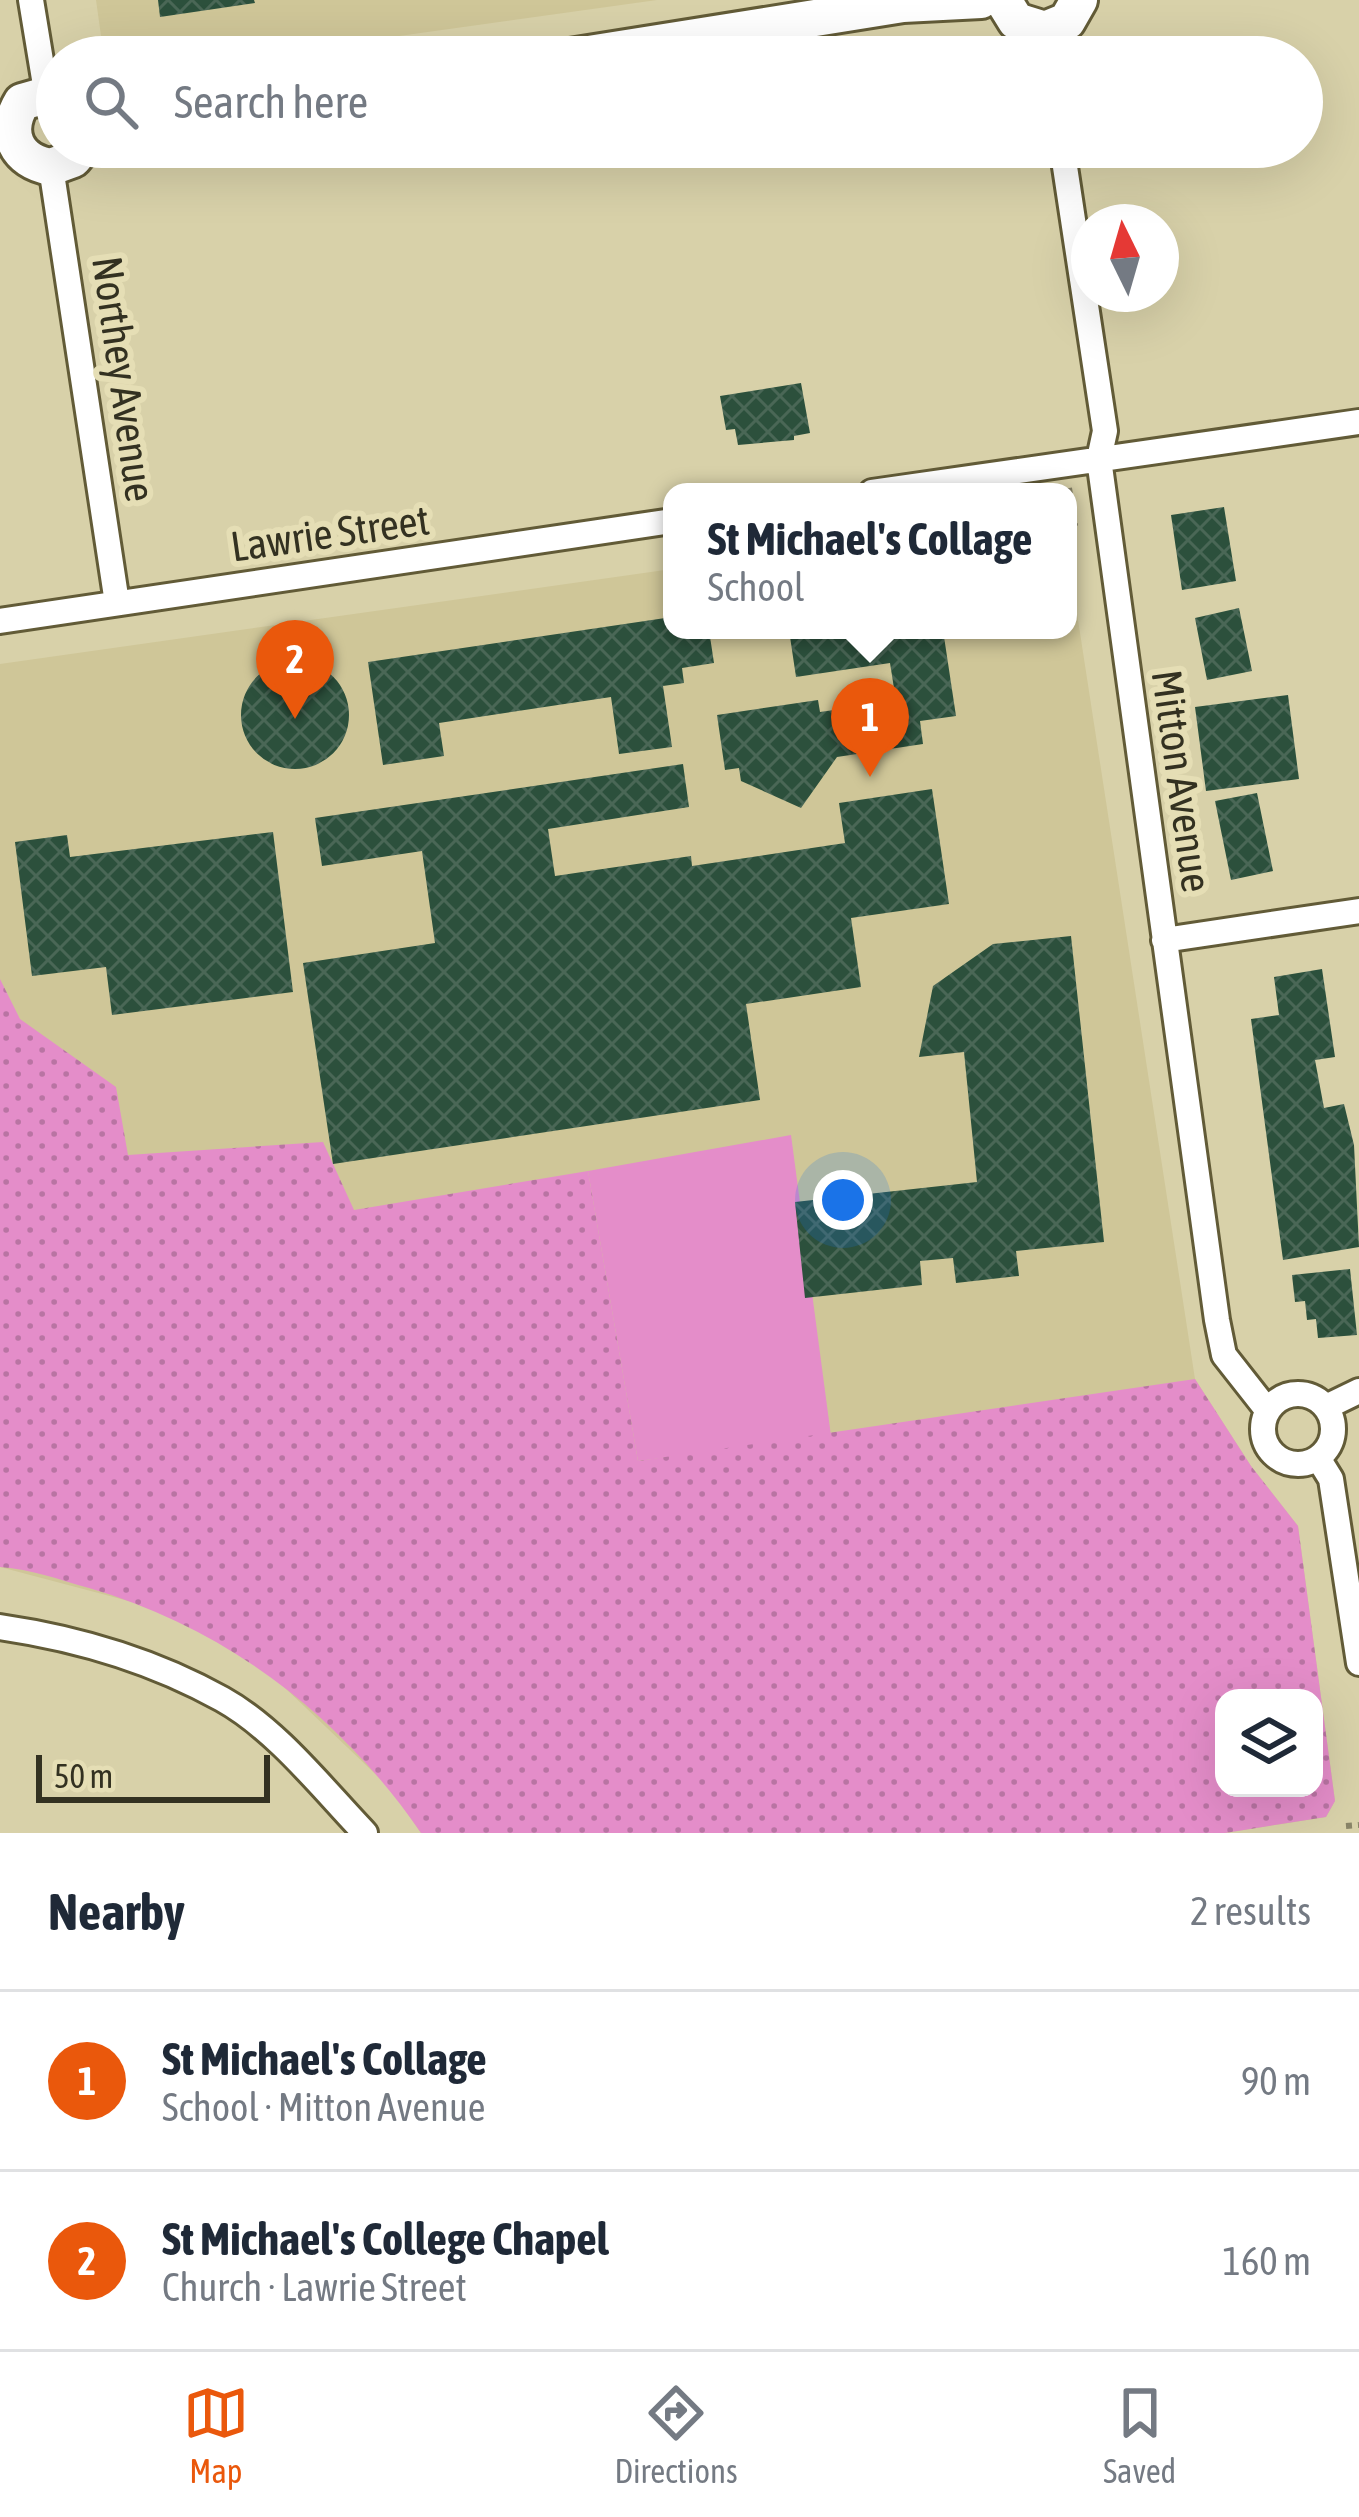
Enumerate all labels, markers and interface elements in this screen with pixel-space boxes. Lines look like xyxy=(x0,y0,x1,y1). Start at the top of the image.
search box xyxy=(36,36,1323,168)
icon: search xyxy=(78,69,144,135)
text: Search here xyxy=(174,76,368,128)
north arrow xyxy=(1071,204,1179,312)
street label: Northey Avenue xyxy=(83,253,165,505)
popup xyxy=(663,483,1077,639)
street label: Lawrie Street xyxy=(228,495,432,571)
text: St Michael's Collage xyxy=(708,513,1032,565)
text: School xyxy=(708,565,804,609)
pin: 2 xyxy=(256,620,334,719)
street label: Mitton Avenue xyxy=(1143,667,1221,895)
pin: 1 xyxy=(831,678,909,777)
your location xyxy=(813,1170,873,1230)
map controls xyxy=(1215,1689,1323,1797)
button: layers xyxy=(1215,1689,1323,1797)
scale bar xyxy=(36,1749,270,1802)
text: 50 m xyxy=(54,1757,113,1795)
text: Nearby xyxy=(48,1882,185,1941)
text: 2 results xyxy=(1190,1889,1311,1933)
text: St Michael's Collage xyxy=(162,2033,487,2085)
text: 1 xyxy=(78,2059,96,2103)
text: 90 m xyxy=(1241,2059,1311,2103)
text: School · Mitton Avenue xyxy=(162,2085,485,2129)
text: St Michael's College Chapel xyxy=(162,2213,609,2265)
text: 2 xyxy=(78,2239,96,2283)
text: 160 m xyxy=(1223,2239,1311,2283)
text: Church · Lawrie Street xyxy=(162,2265,467,2309)
tab: Map xyxy=(183,2380,249,2490)
tab: Directions xyxy=(614,2380,738,2490)
tab: Saved xyxy=(1103,2380,1176,2490)

